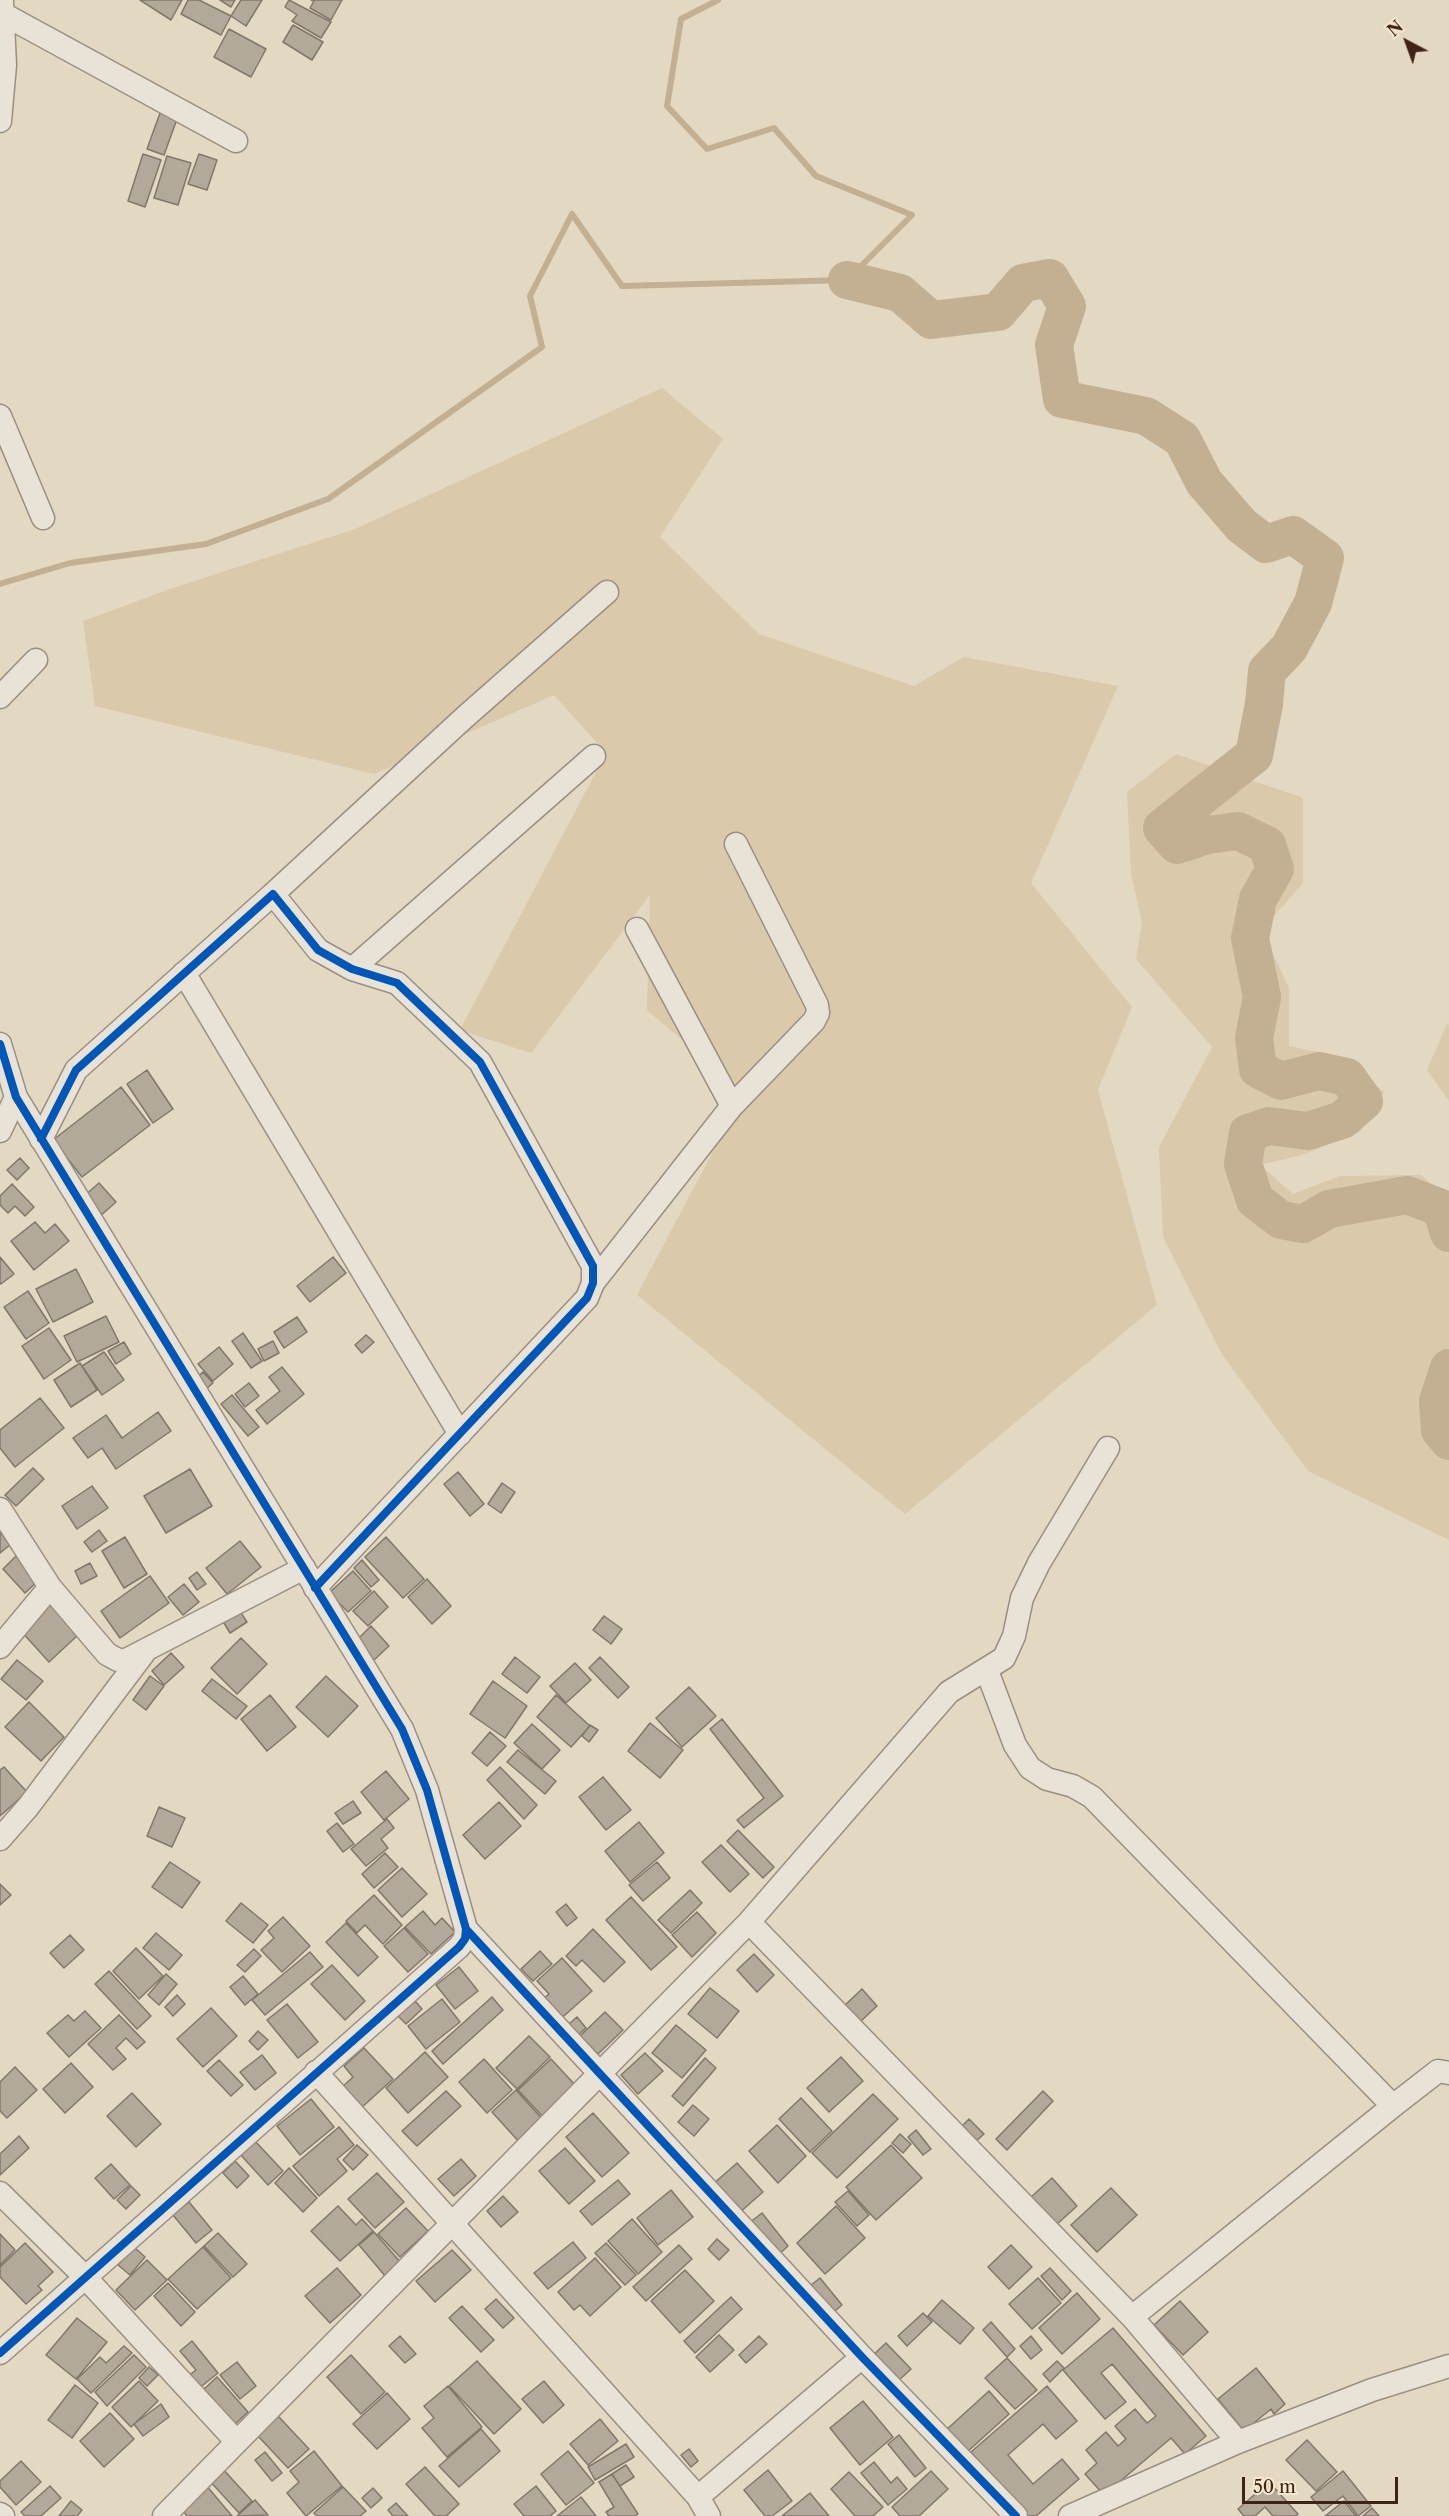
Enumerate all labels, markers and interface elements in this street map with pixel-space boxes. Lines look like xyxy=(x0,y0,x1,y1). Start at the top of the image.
north arrow xyxy=(1377,12,1437,72)
text: N xyxy=(1383,16,1407,41)
scale bar xyxy=(1245,2465,1401,2503)
text: 50 m xyxy=(1253,2476,1296,2498)

